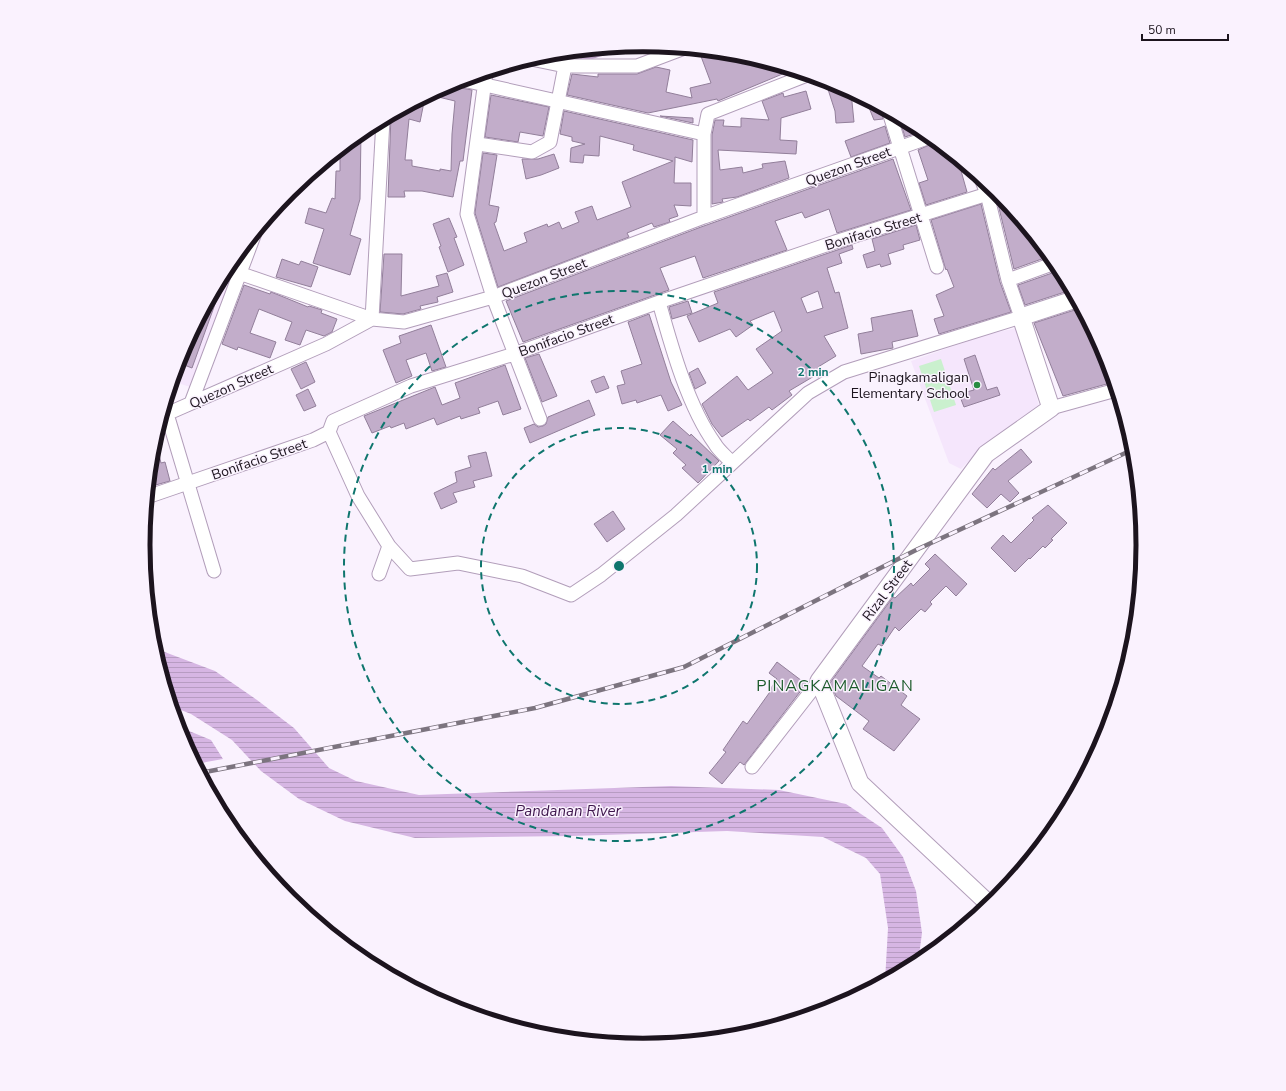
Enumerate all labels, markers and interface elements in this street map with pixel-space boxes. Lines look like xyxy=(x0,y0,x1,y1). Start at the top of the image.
scale bar xyxy=(1142,16,1228,42)
text: 50 m xyxy=(1148,22,1176,38)
street label: Quezon Street xyxy=(803,142,894,191)
street label: Bonifacio Street xyxy=(823,208,924,255)
street label: Quezon Street xyxy=(499,253,590,303)
street label: Bonifacio Street xyxy=(516,309,616,361)
street label: Quezon Street xyxy=(186,359,276,413)
text: 2 min xyxy=(797,364,829,380)
place label: Pinagkamaligan Elementary School xyxy=(851,368,970,403)
marker: Pinagkamaligan Elementary School xyxy=(972,380,982,390)
street label: Bonifacio Street xyxy=(209,434,310,485)
text: 1 min xyxy=(701,461,733,477)
street label: Rizal Street xyxy=(858,556,917,625)
centre of rings xyxy=(612,559,626,573)
district label: PINAGKAMALIGAN xyxy=(756,675,914,697)
water label: Pandanan River xyxy=(515,801,621,821)

